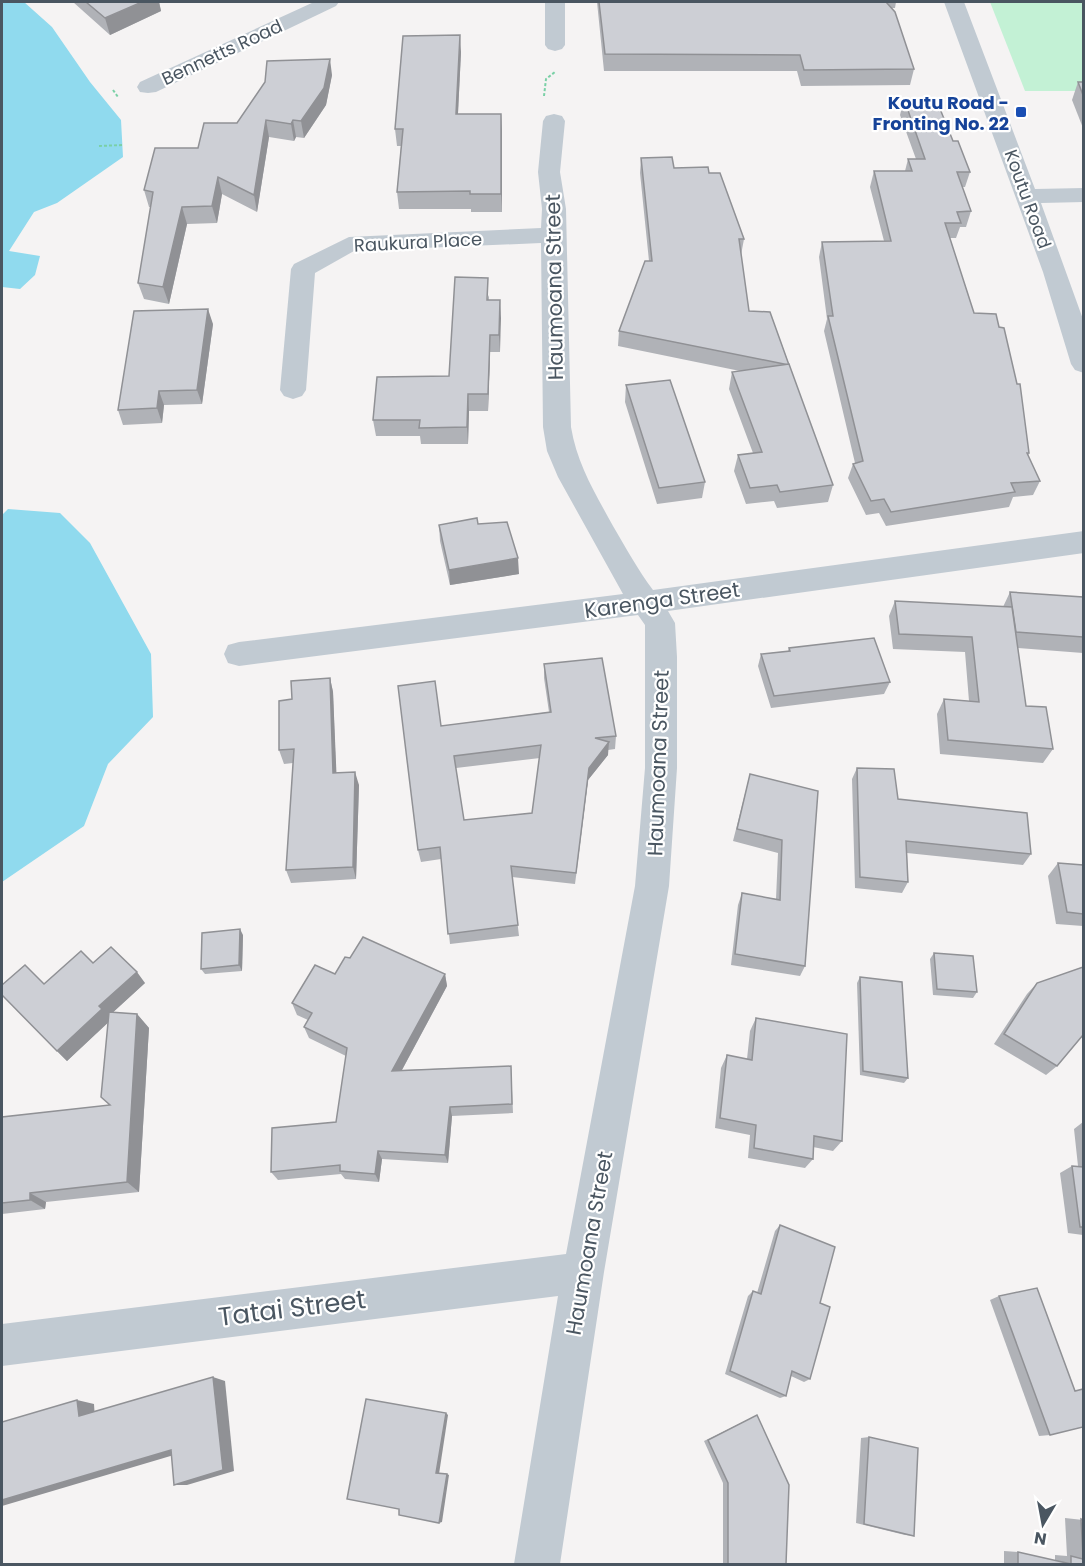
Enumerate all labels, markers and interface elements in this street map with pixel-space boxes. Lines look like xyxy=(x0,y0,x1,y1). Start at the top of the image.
street label: Bennetts Road xyxy=(158,13,286,91)
place label: Koutu Road - Fronting No. 22 xyxy=(873,90,1009,136)
marker: Koutu Road - Fronting No. 22 xyxy=(1014,105,1028,119)
street label: Koutu Road xyxy=(999,146,1057,252)
street label: Haumoana Street xyxy=(538,194,570,380)
street label: Raukura Place xyxy=(353,226,483,258)
street label: Karenga Street xyxy=(582,575,742,625)
street label: Haumoana Street xyxy=(640,669,676,857)
street label: Haumoana Street xyxy=(559,1149,619,1337)
street label: Tatai Street xyxy=(216,1281,368,1335)
north arrow xyxy=(1013,1494,1073,1554)
text: N xyxy=(1033,1526,1048,1551)

